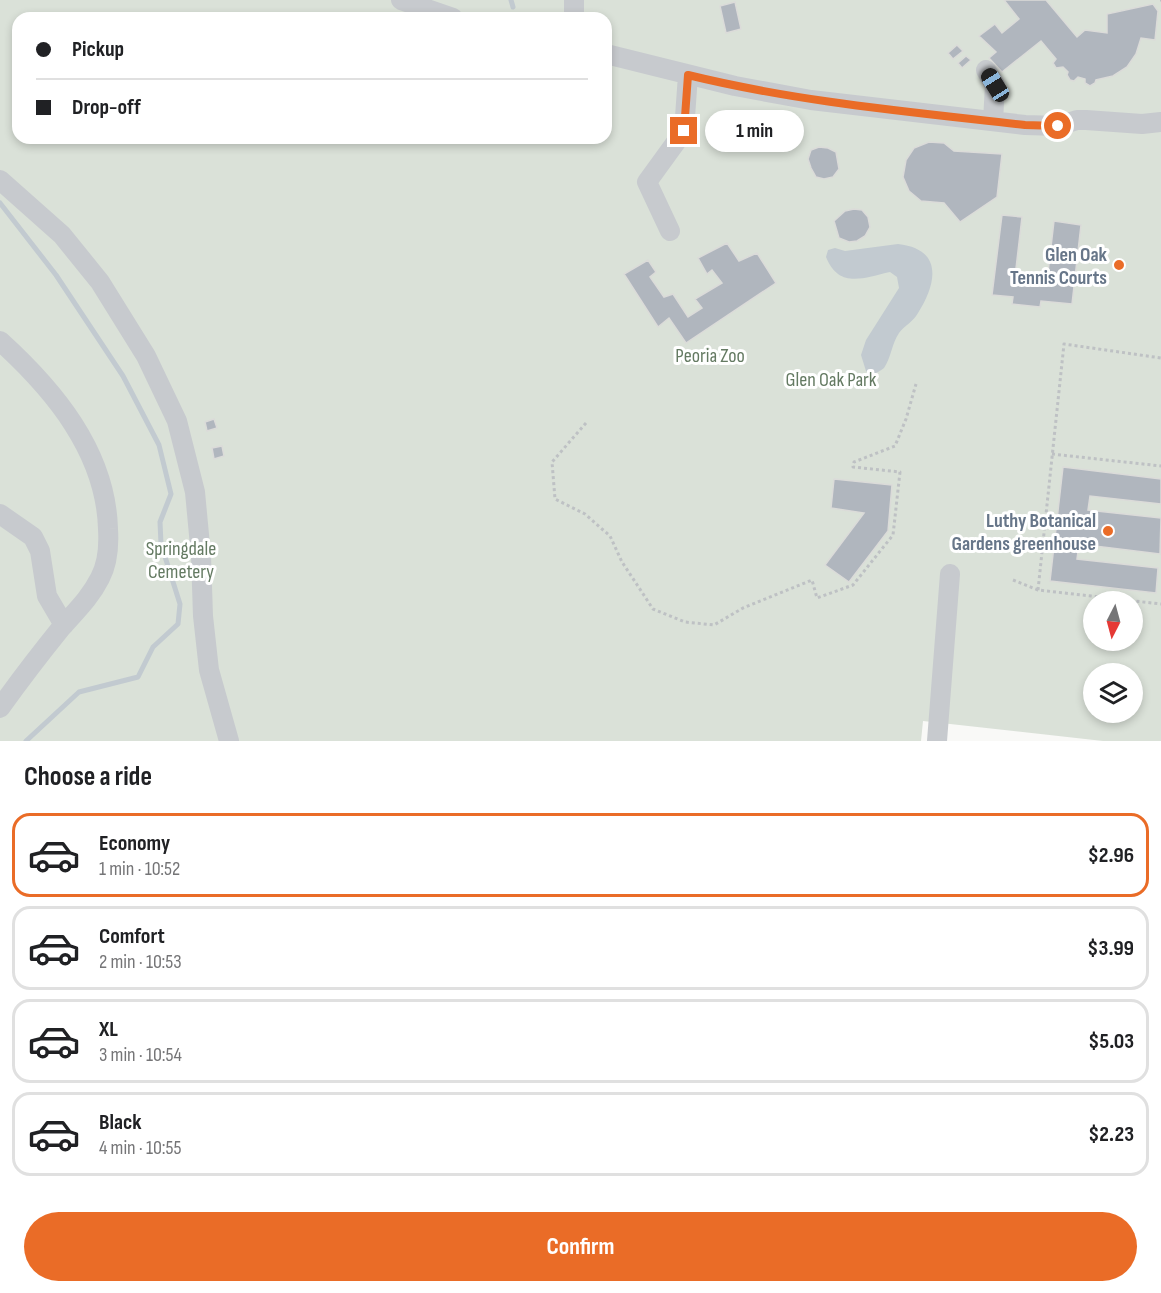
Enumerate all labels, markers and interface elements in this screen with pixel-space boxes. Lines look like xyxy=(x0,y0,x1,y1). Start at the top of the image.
text: Pickup xyxy=(72,36,124,63)
car xyxy=(978,65,1012,105)
text: Drop-off xyxy=(72,94,141,121)
callout: 1 min xyxy=(705,110,804,152)
route start xyxy=(1044,112,1071,139)
route end xyxy=(670,117,697,144)
text: 1 min xyxy=(736,119,773,143)
place label: Glen Oak Tennis Courts xyxy=(1010,243,1108,290)
marker: Glen Oak Tennis Courts xyxy=(1112,258,1126,272)
park label: Peoria Zoo xyxy=(675,344,745,368)
park label: Glen Oak Park xyxy=(786,368,877,392)
place label: Luthy Botanical Gardens greenhouse xyxy=(952,509,1096,556)
marker: Luthy Botanical Gardens greenhouse xyxy=(1101,524,1115,538)
park label: Springdale Cemetery xyxy=(146,537,216,584)
north arrow xyxy=(1083,591,1143,651)
map controls xyxy=(1083,591,1143,723)
button: layers xyxy=(1083,663,1143,723)
text: Choose a ride xyxy=(24,761,152,793)
icon: car xyxy=(27,828,81,882)
text: Economy xyxy=(99,830,170,857)
text: $2.96 xyxy=(1088,842,1134,869)
text: 1 min · 10:52 xyxy=(99,857,180,881)
icon: car xyxy=(27,921,81,975)
text: Comfort xyxy=(99,923,165,950)
text: $3.99 xyxy=(1087,935,1134,962)
text: 2 min · 10:53 xyxy=(99,950,182,974)
icon: car xyxy=(27,1014,81,1068)
text: XL xyxy=(99,1016,118,1043)
text: $5.03 xyxy=(1088,1028,1134,1055)
text: 3 min · 10:54 xyxy=(99,1043,182,1067)
icon: car xyxy=(27,1107,81,1161)
text: Black xyxy=(99,1109,141,1136)
text: $2.23 xyxy=(1088,1121,1134,1148)
text: 4 min · 10:55 xyxy=(99,1136,182,1160)
button: Confirm xyxy=(24,1212,1137,1281)

